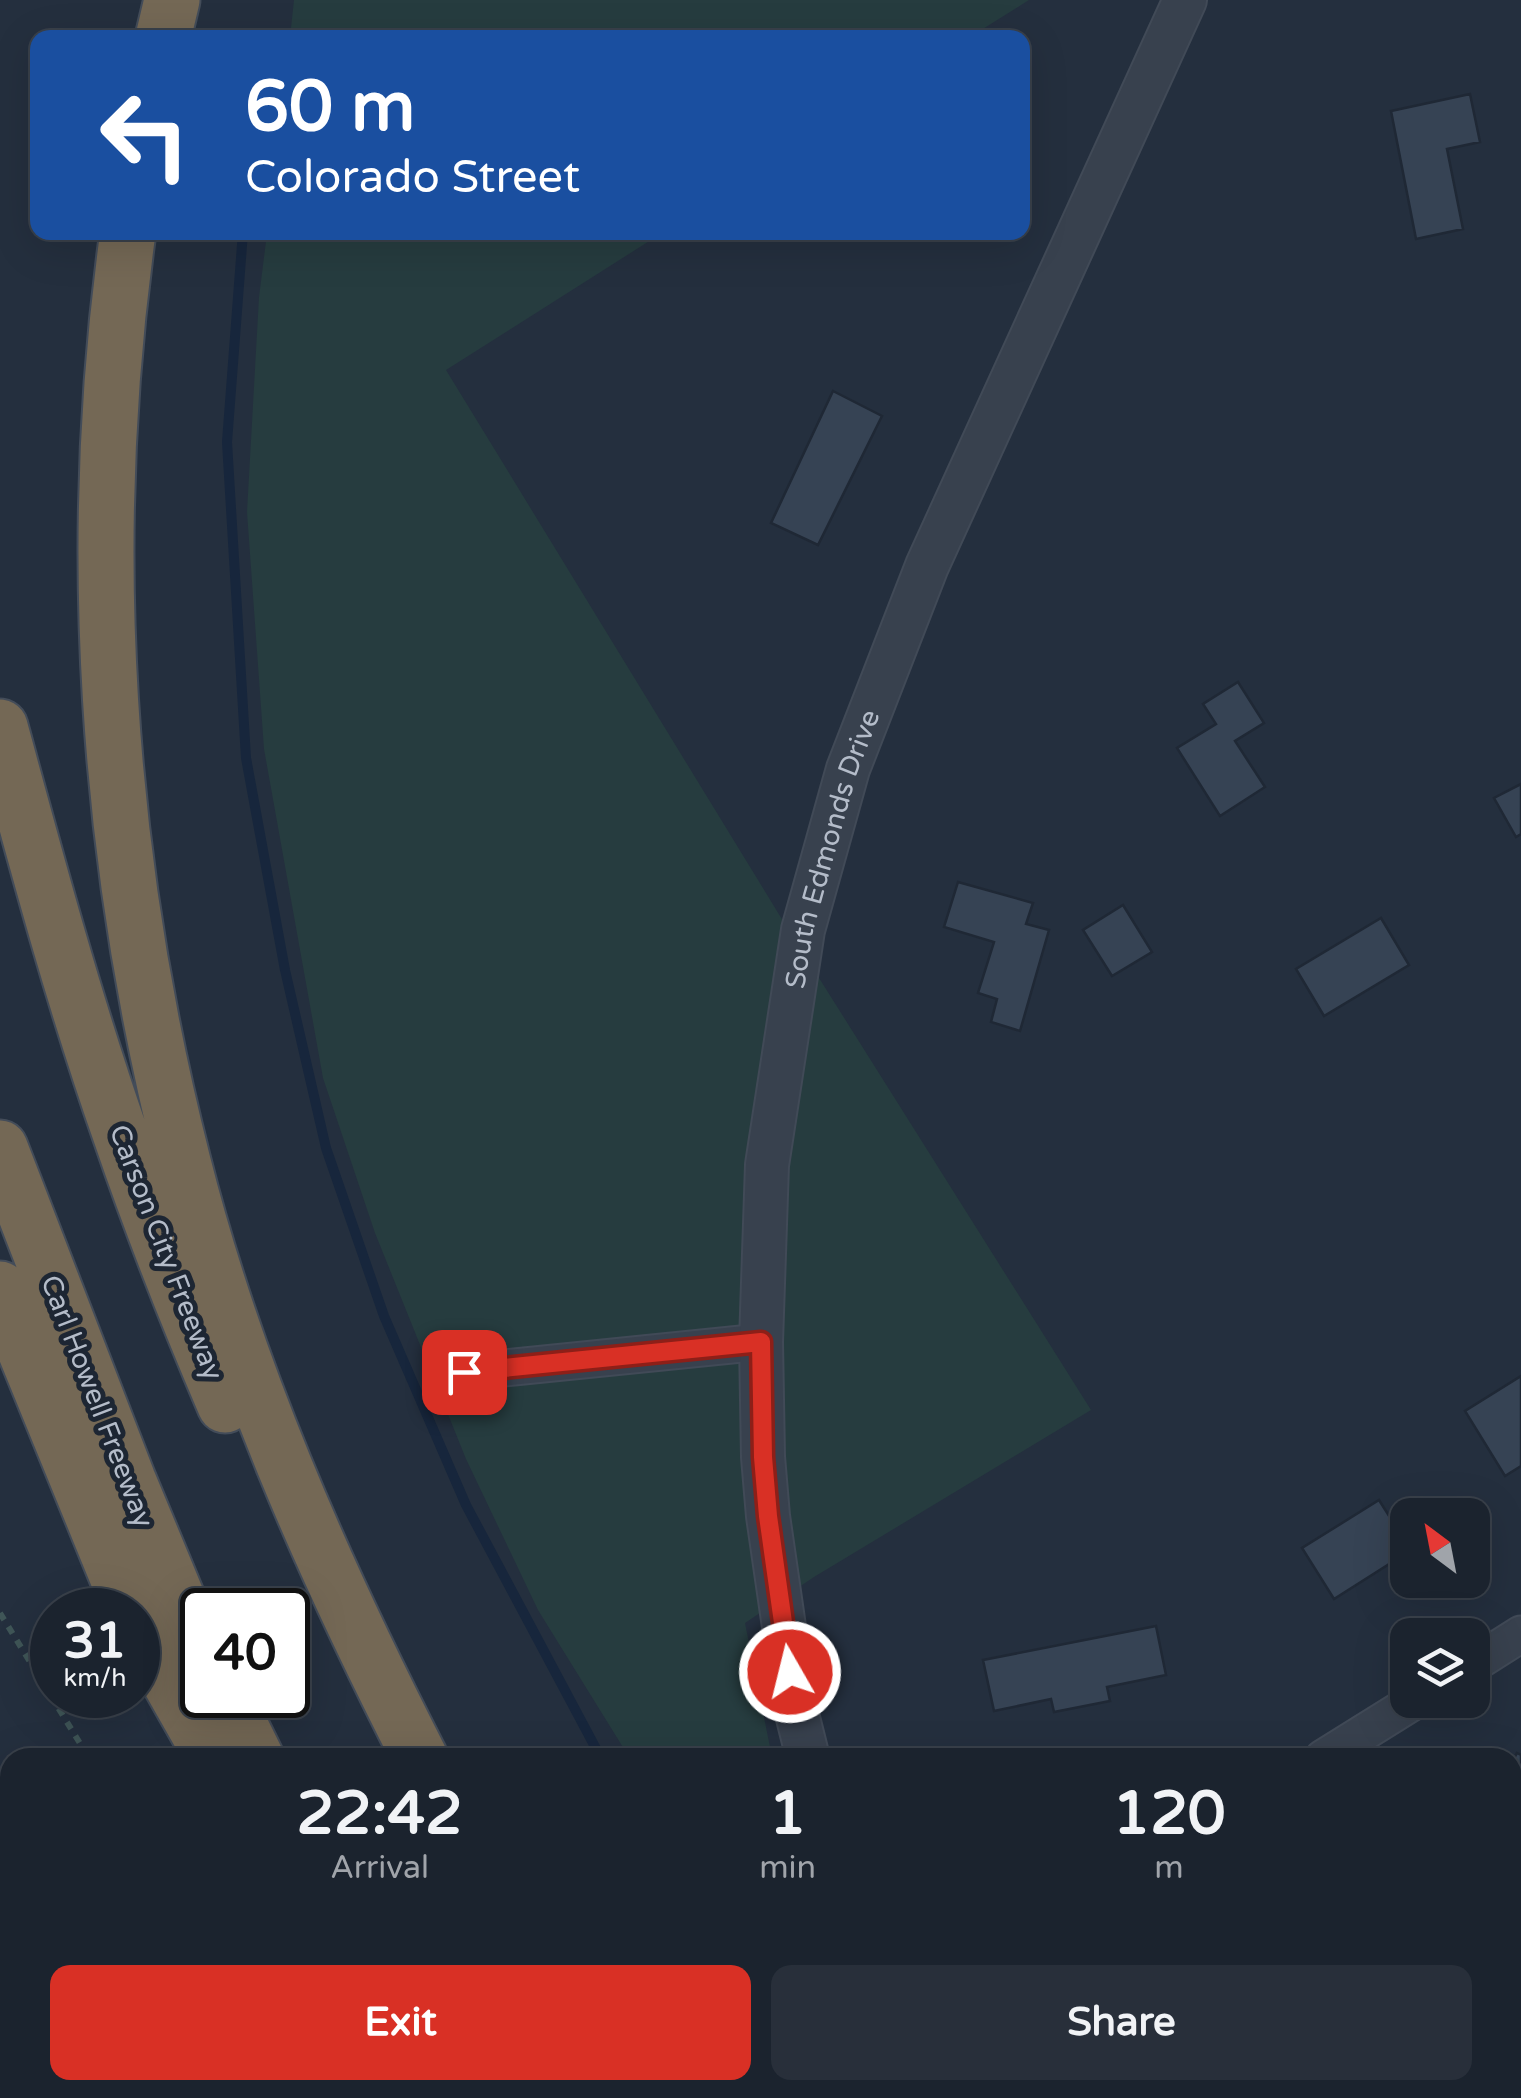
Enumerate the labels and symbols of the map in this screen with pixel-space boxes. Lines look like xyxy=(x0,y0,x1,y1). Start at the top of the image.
street label: South Edmonds Drive xyxy=(778,705,887,991)
street label: Carson City Freeway xyxy=(102,1120,230,1385)
street label: Carl Howell Freeway xyxy=(33,1270,161,1532)
pin xyxy=(422,1330,507,1415)
north arrow xyxy=(1390,1498,1490,1598)
speed limit sign: 40 xyxy=(180,1588,310,1718)
position arrow xyxy=(738,1620,842,1724)

